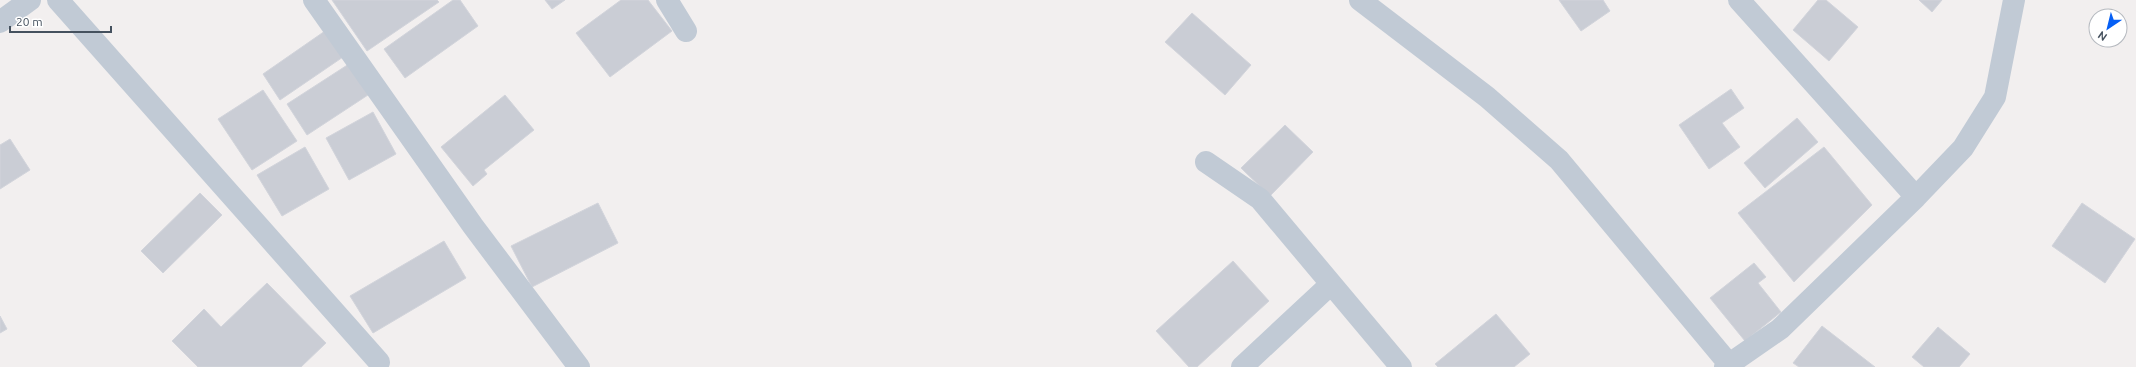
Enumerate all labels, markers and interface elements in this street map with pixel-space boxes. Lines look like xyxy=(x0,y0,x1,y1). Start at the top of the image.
scale bar xyxy=(10,8,111,34)
north arrow xyxy=(2088,8,2128,48)
text: 20 m xyxy=(16,15,43,28)
text: N xyxy=(2095,29,2109,43)

